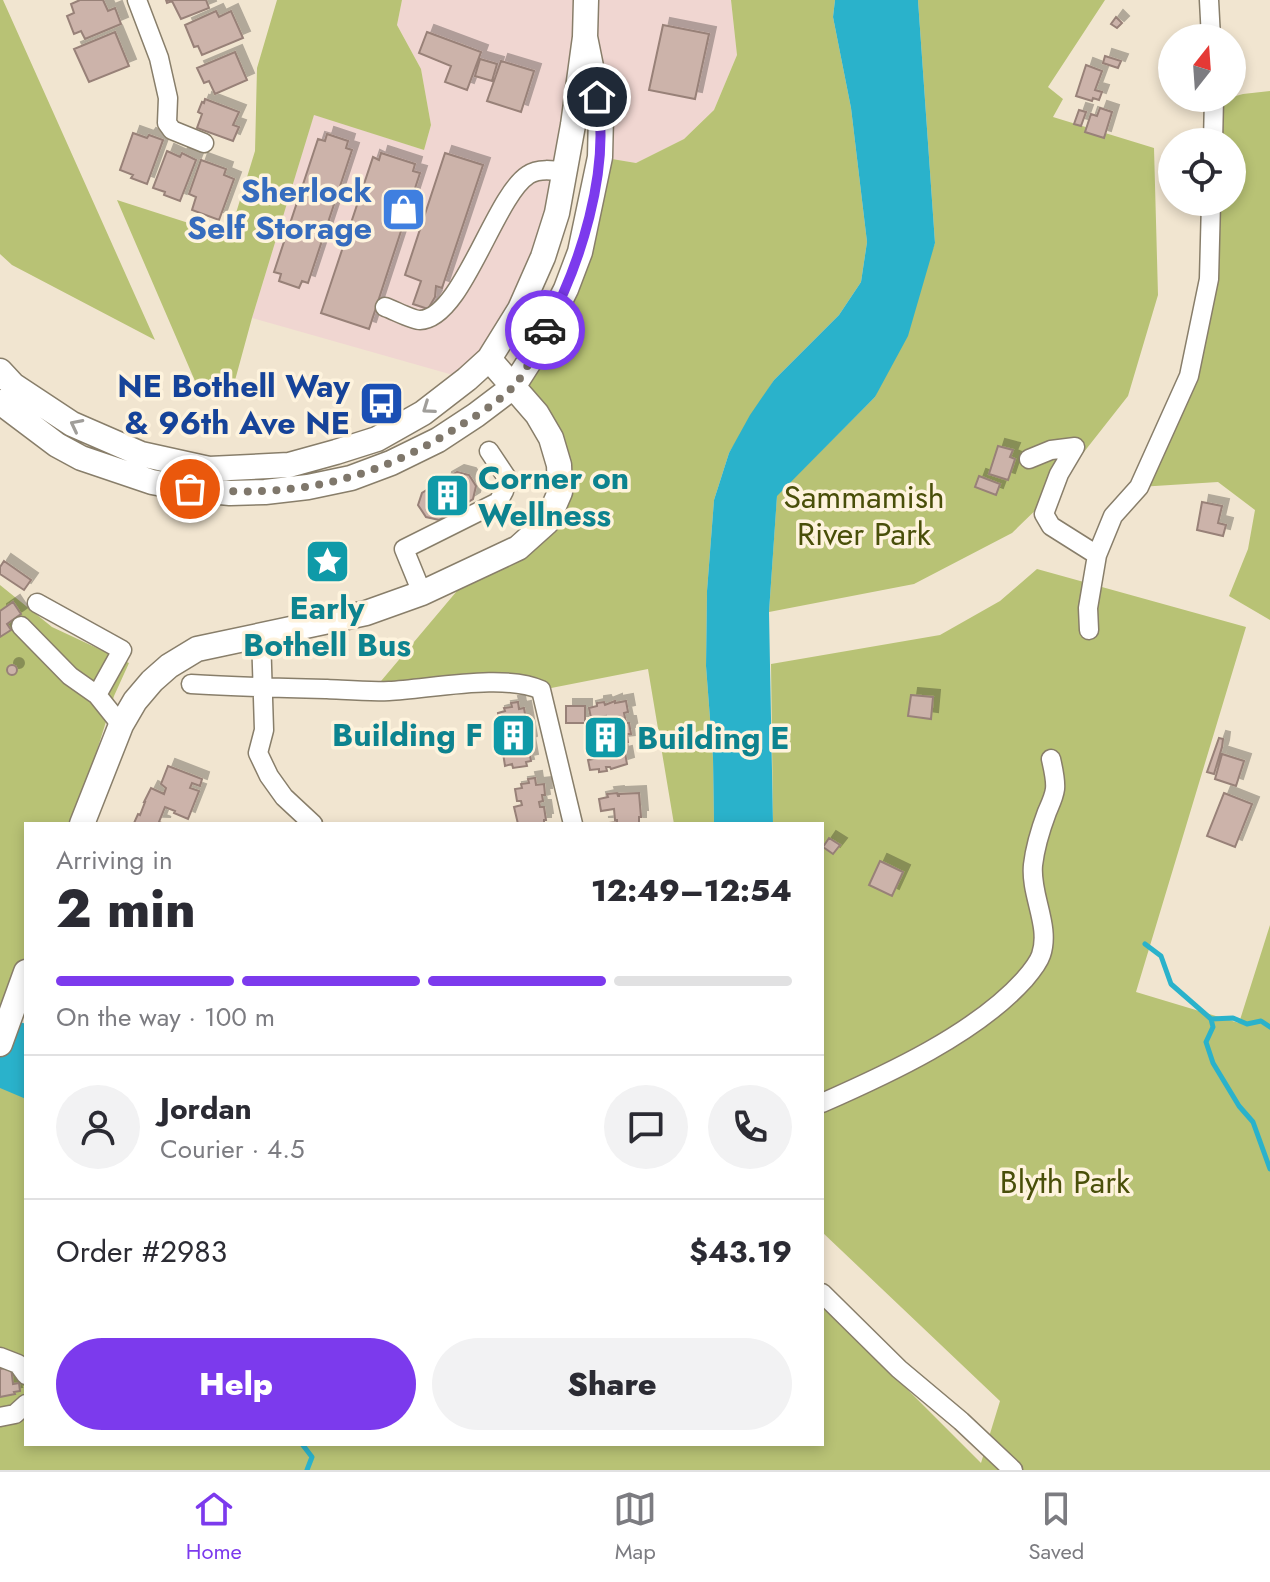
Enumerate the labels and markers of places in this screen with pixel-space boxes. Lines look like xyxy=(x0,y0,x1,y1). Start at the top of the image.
pin xyxy=(563,63,631,131)
place label: Sherlock Self Storage xyxy=(187,168,373,251)
shop icon: Sherlock Self Storage xyxy=(379,185,427,233)
place label: NE Bothell Way & 96th Ave NE xyxy=(117,363,350,446)
bus stop icon: NE Bothell Way & 96th Ave NE xyxy=(357,380,405,428)
pin xyxy=(156,455,224,523)
place label: Corner on Wellness xyxy=(478,455,629,538)
building icon: Corner on Wellness xyxy=(423,472,471,520)
place icon: Early Bothell Bus xyxy=(303,537,351,585)
place label: Early Bothell Bus xyxy=(243,585,411,668)
building icon: Building F xyxy=(490,711,538,759)
place label: Building F xyxy=(332,712,483,758)
building icon: Building E xyxy=(582,714,630,762)
place label: Building E xyxy=(637,715,790,761)

